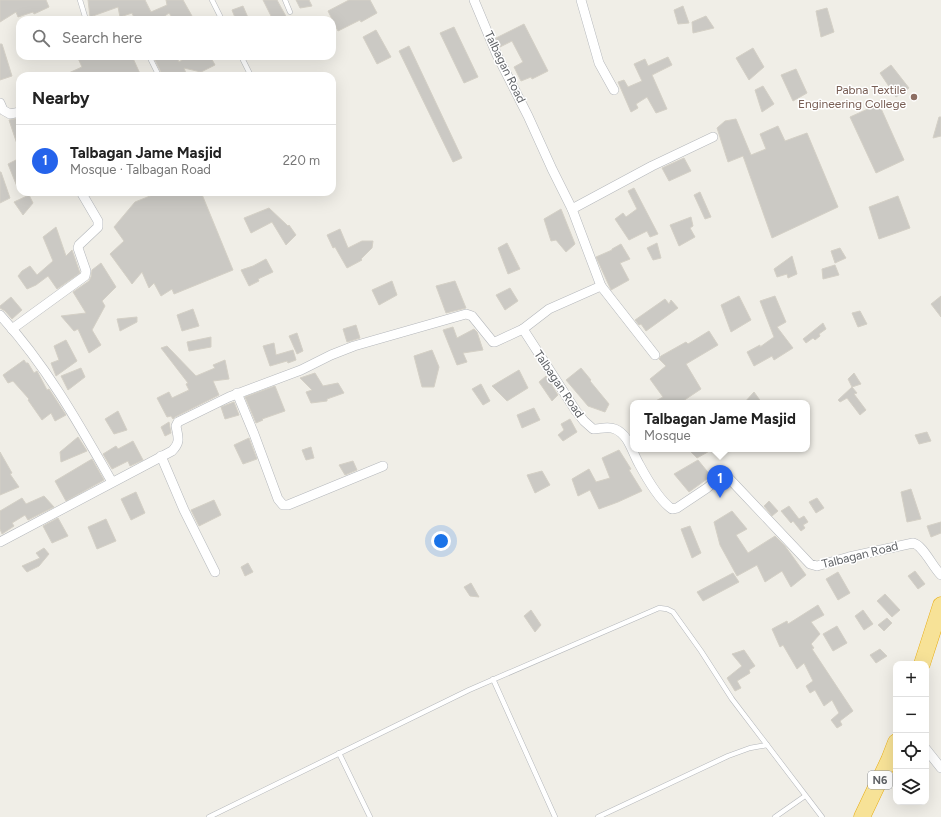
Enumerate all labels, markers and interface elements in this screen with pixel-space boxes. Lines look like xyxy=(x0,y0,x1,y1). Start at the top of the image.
search box xyxy=(16,16,336,60)
icon: search xyxy=(30,27,52,49)
text: Search here xyxy=(62,29,142,47)
street label: Talbagan Road xyxy=(482,29,528,105)
place label: Pabna Textile Engineering College xyxy=(798,83,906,111)
text: Nearby xyxy=(32,88,90,108)
marker: Pabna Textile Engineering College xyxy=(909,92,919,102)
text: Talbagan Jame Masjid xyxy=(70,144,222,162)
text: 1 xyxy=(42,153,48,168)
text: 220 m xyxy=(283,153,320,168)
text: Mosque · Talbagan Road xyxy=(70,162,211,177)
street label: Talbagan Road xyxy=(531,348,587,420)
popup xyxy=(630,400,810,452)
text: Talbagan Jame Masjid xyxy=(644,410,796,428)
text: Mosque xyxy=(644,428,691,443)
pin: 1 xyxy=(707,465,733,498)
your location xyxy=(431,531,451,551)
street label: Talbagan Road xyxy=(820,539,900,571)
map controls xyxy=(893,661,929,805)
button: + xyxy=(893,661,929,697)
button: − xyxy=(893,697,929,733)
button: locate xyxy=(893,733,929,769)
button: layers xyxy=(893,769,929,805)
road number: N6 xyxy=(868,771,892,789)

